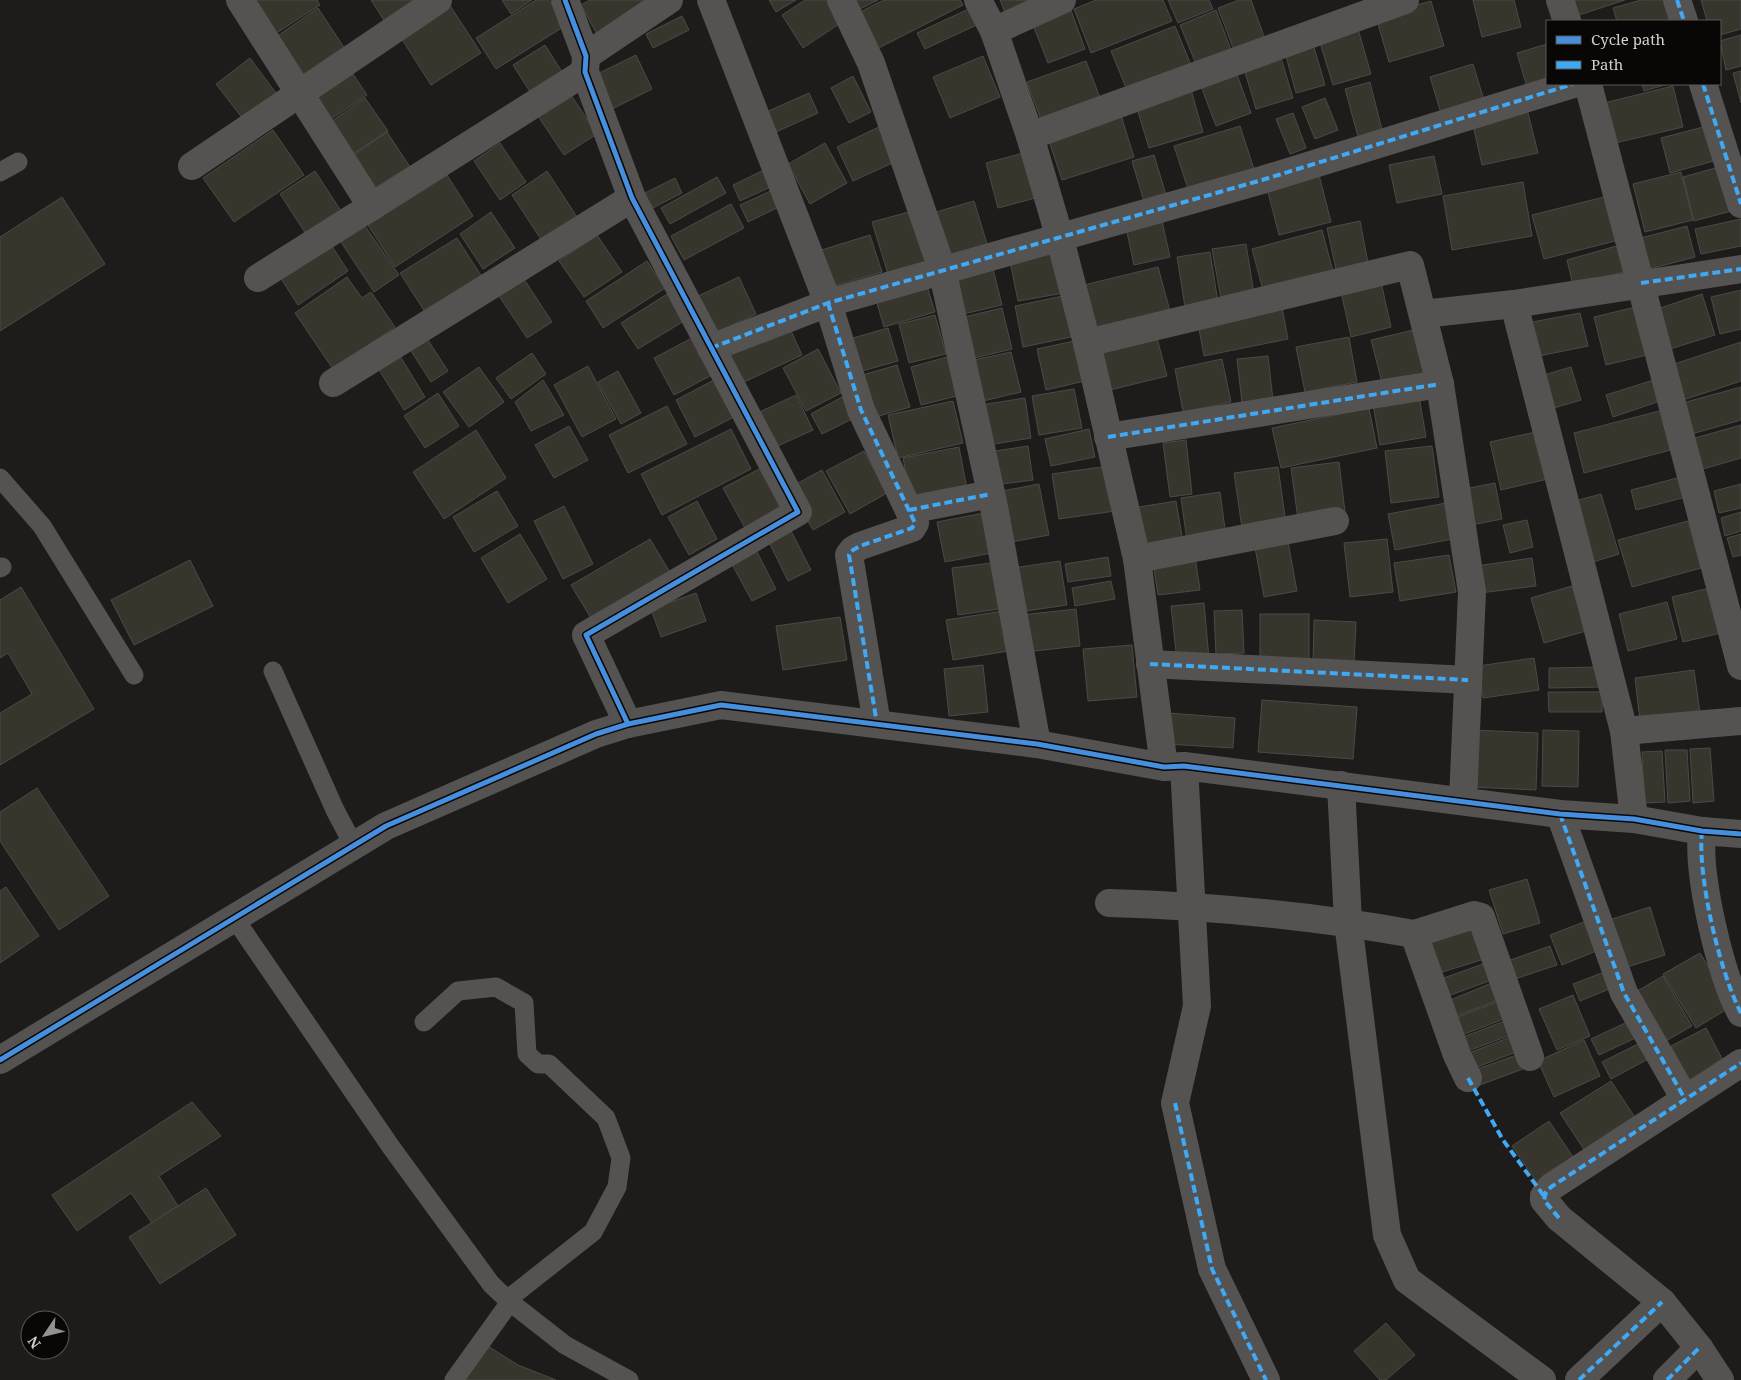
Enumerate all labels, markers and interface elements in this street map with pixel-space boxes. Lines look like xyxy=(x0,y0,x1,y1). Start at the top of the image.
legend xyxy=(1546,20,1721,85)
text: Cycle path xyxy=(1591,29,1666,49)
text: Path xyxy=(1591,54,1624,74)
north arrow xyxy=(20,1310,70,1360)
text: N xyxy=(23,1333,45,1353)

